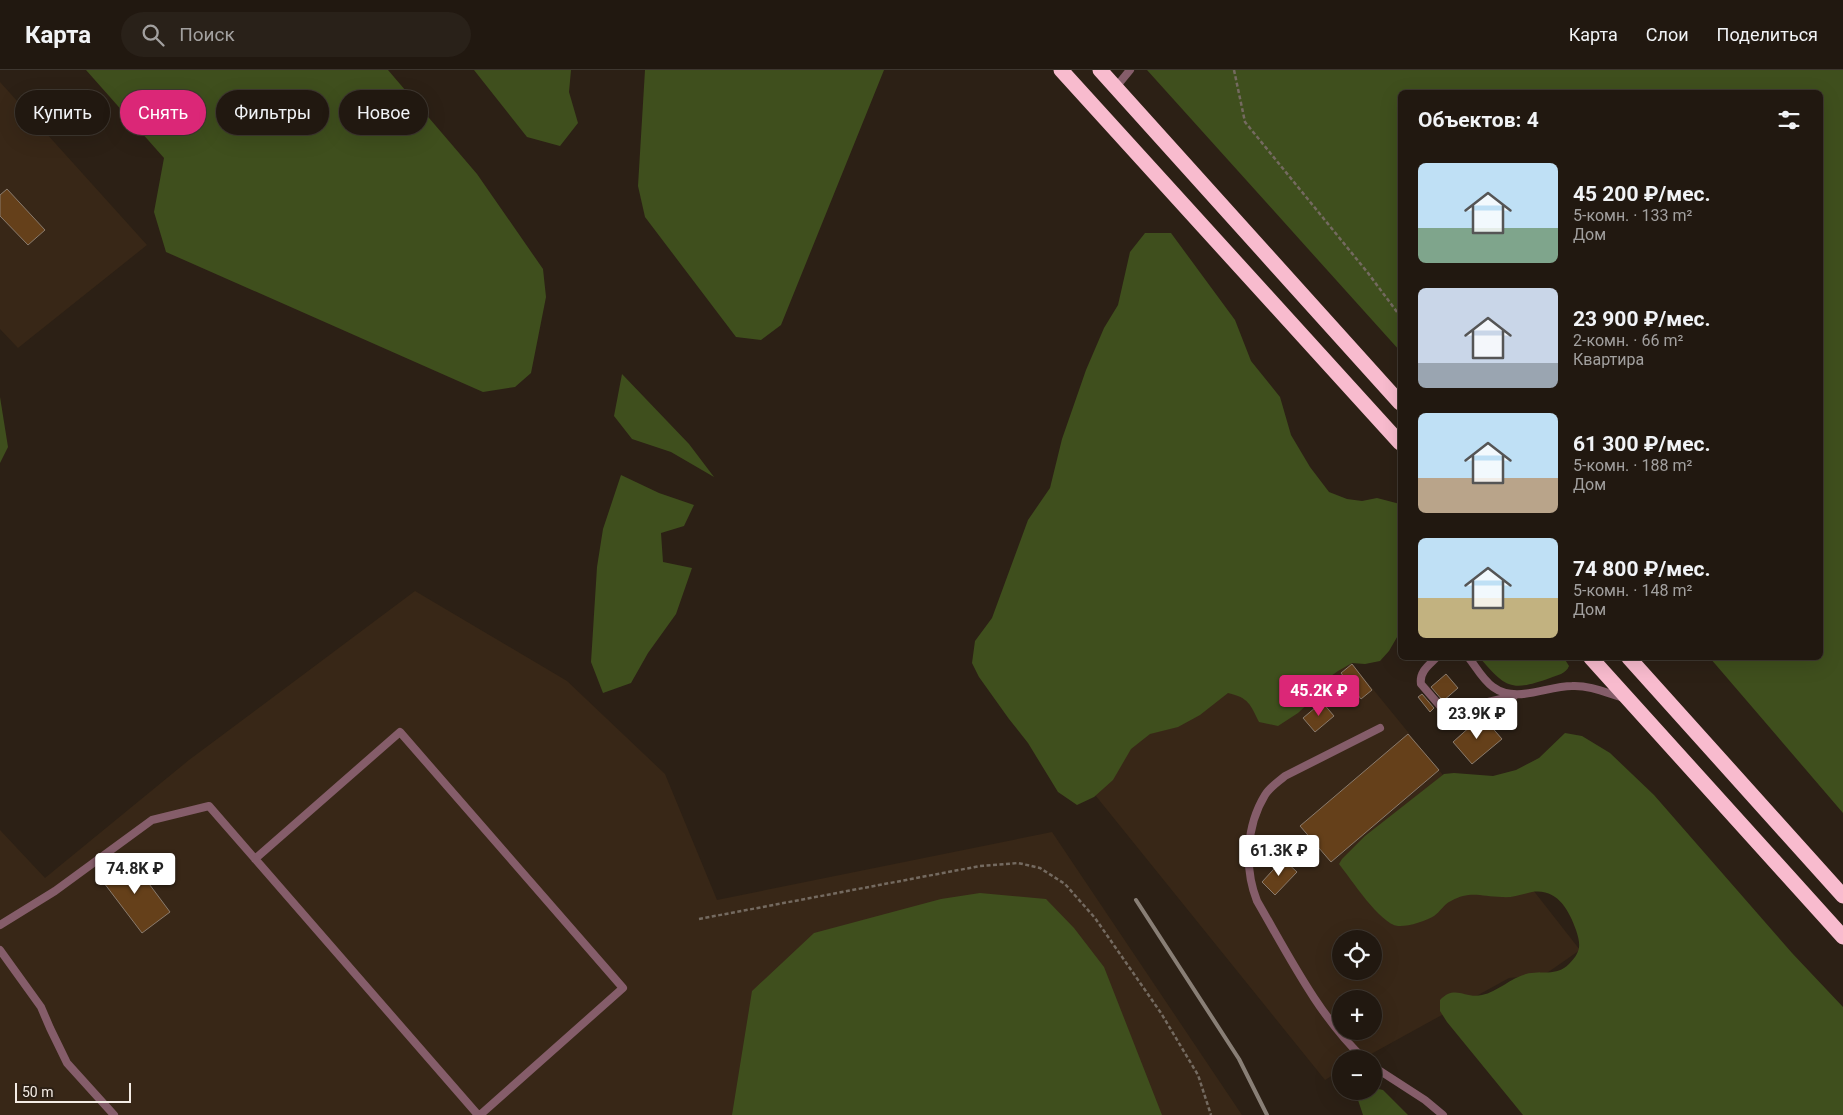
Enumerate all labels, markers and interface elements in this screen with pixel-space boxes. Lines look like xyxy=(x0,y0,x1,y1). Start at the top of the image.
search box xyxy=(121,12,471,57)
text: Карта xyxy=(25,21,91,49)
icon: search xyxy=(139,21,167,49)
text: Поиск xyxy=(179,23,235,46)
text: Карта xyxy=(1569,24,1618,45)
text: Слои xyxy=(1646,24,1689,45)
text: Поделиться xyxy=(1717,24,1818,45)
chip: Купить xyxy=(15,90,110,135)
chip: Снять xyxy=(120,90,206,135)
chip: Фильтры xyxy=(216,90,329,135)
chip: Новое xyxy=(339,90,428,135)
icon: filters xyxy=(1775,106,1803,134)
text: Объектов: 4 xyxy=(1418,108,1539,132)
text: 45 200 ₽/мес. xyxy=(1573,182,1711,206)
icon: home xyxy=(1458,183,1518,243)
text: 5-комн. · 133 m² xyxy=(1573,206,1692,225)
text: Дом xyxy=(1573,225,1606,244)
text: 23 900 ₽/мес. xyxy=(1573,307,1711,331)
icon: home xyxy=(1458,308,1518,368)
text: 2-комн. · 66 m² xyxy=(1573,331,1683,350)
text: Квартира xyxy=(1573,350,1644,369)
text: 61 300 ₽/мес. xyxy=(1573,432,1711,456)
icon: home xyxy=(1458,433,1518,493)
text: 5-комн. · 188 m² xyxy=(1573,456,1692,475)
text: Дом xyxy=(1573,475,1606,494)
text: 74 800 ₽/мес. xyxy=(1573,557,1711,581)
icon: home xyxy=(1458,558,1518,618)
text: 5-комн. · 148 m² xyxy=(1573,581,1692,600)
text: Дом xyxy=(1573,600,1606,619)
pin: 45.2K ₽ xyxy=(1273,674,1365,717)
text: 45.2K ₽ xyxy=(1290,681,1348,700)
pin: 23.9K ₽ xyxy=(1431,698,1523,740)
text: 23.9K ₽ xyxy=(1448,704,1506,723)
pin: 61.3K ₽ xyxy=(1233,834,1325,877)
text: 61.3K ₽ xyxy=(1250,841,1308,860)
pin: 74.8K ₽ xyxy=(89,852,181,895)
text: 74.8K ₽ xyxy=(106,859,164,878)
map controls xyxy=(1332,930,1382,1100)
button: locate xyxy=(1332,930,1382,980)
button: + xyxy=(1332,990,1382,1040)
button: − xyxy=(1332,1050,1382,1100)
scale bar xyxy=(15,1080,131,1103)
text: 50 m xyxy=(22,1084,54,1100)

